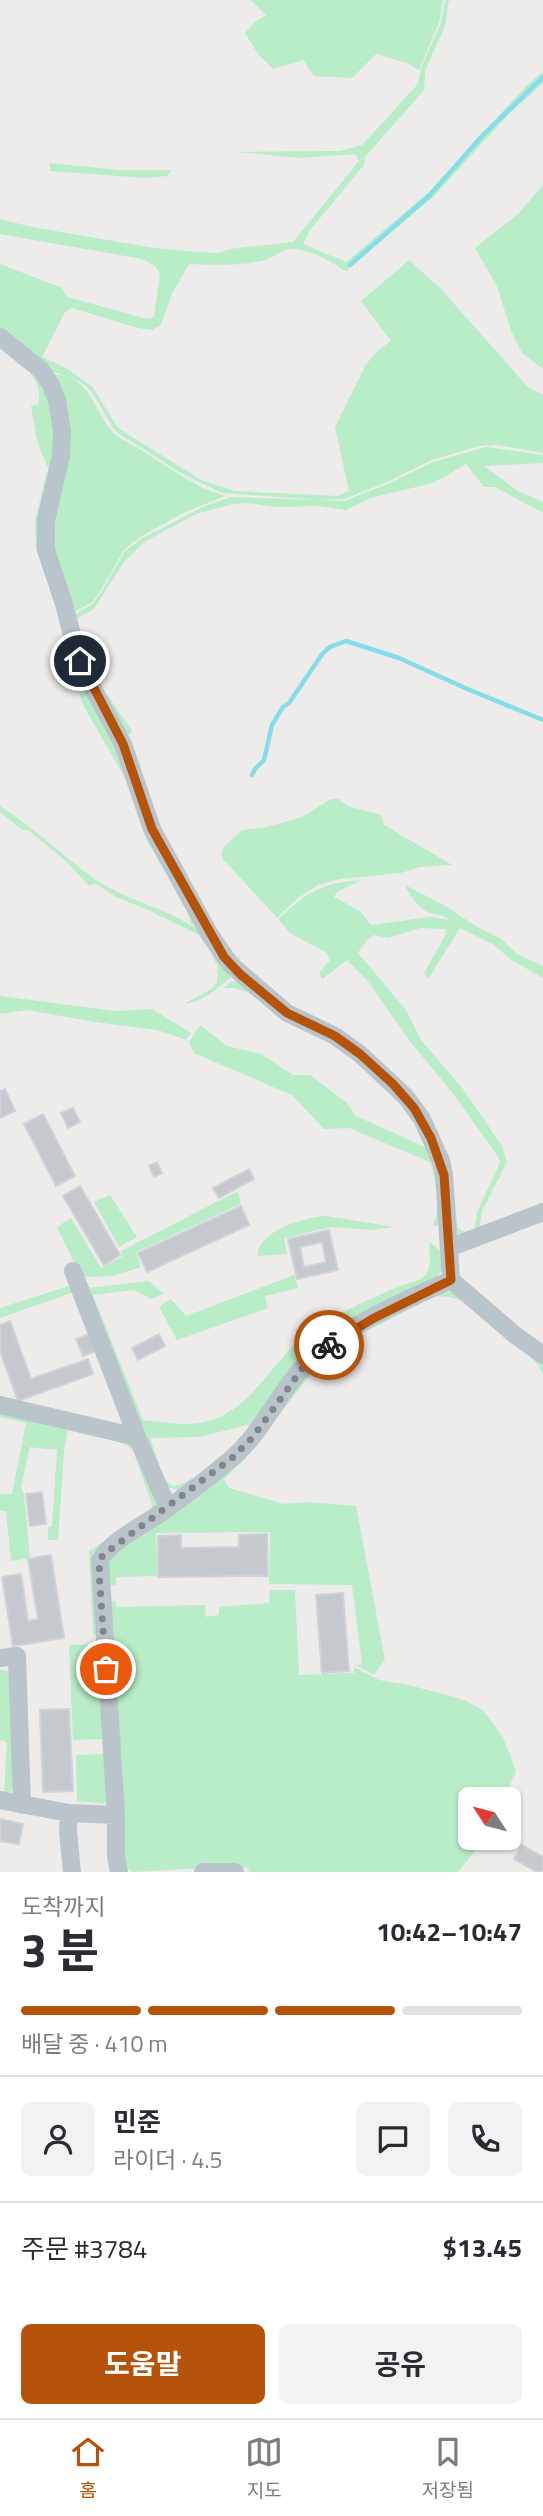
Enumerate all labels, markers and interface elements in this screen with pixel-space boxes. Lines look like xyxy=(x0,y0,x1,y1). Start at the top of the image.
pin xyxy=(50,631,110,691)
icon: home xyxy=(61,642,99,680)
courier xyxy=(294,1310,364,1380)
icon: bike xyxy=(310,1326,348,1364)
pin xyxy=(76,1639,136,1699)
icon: bag xyxy=(87,1650,125,1688)
north arrow xyxy=(458,1787,522,1850)
map controls xyxy=(458,1787,521,1850)
text: 도착까지 xyxy=(21,1889,106,1924)
text: 10:42–10:47 xyxy=(376,1912,522,1951)
text: 3 분 xyxy=(21,1915,99,1985)
text: 배달 중 · 410 m xyxy=(21,2026,168,2061)
button: person xyxy=(21,2102,95,2176)
text: 민준 xyxy=(113,2102,161,2141)
button: chat xyxy=(356,2102,430,2176)
button: phone xyxy=(448,2102,522,2176)
text: 라이더 · 4.5 xyxy=(113,2142,222,2177)
text: $13.45 xyxy=(443,2228,522,2267)
text: 주문 #3784 xyxy=(21,2229,147,2268)
button: 도움말 xyxy=(21,2324,265,2404)
button: 공유 xyxy=(279,2324,522,2404)
tab: 홈 xyxy=(69,2433,107,2504)
tab: 지도 xyxy=(245,2433,283,2504)
tab: 저장됨 xyxy=(421,2433,474,2504)

